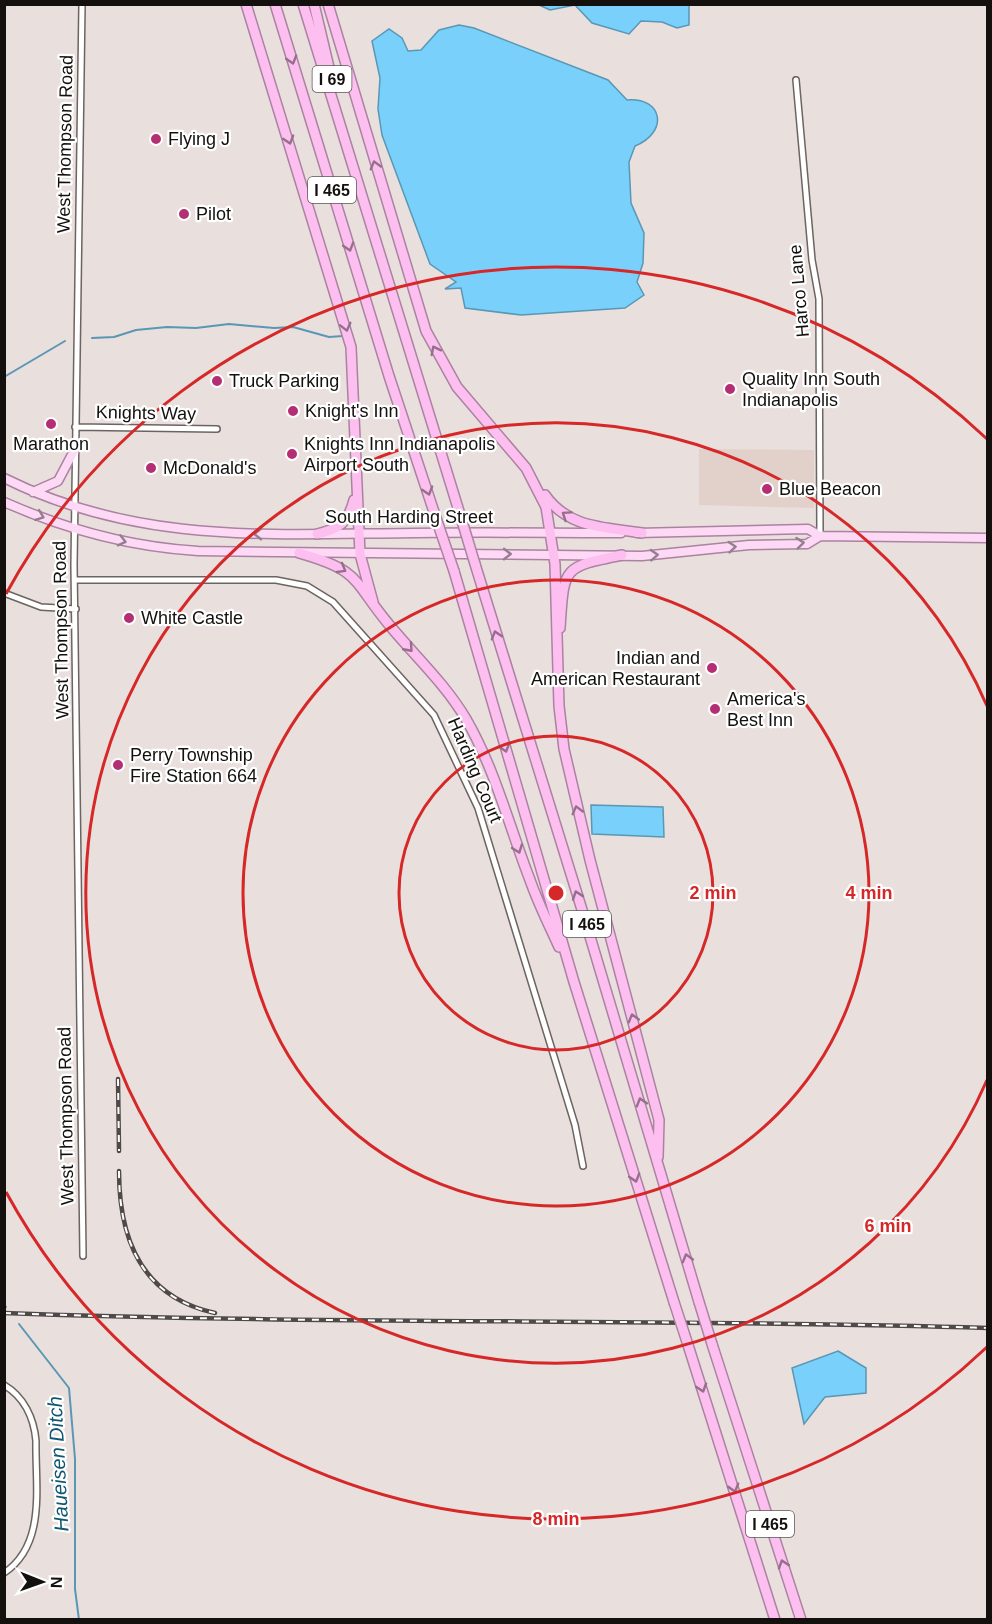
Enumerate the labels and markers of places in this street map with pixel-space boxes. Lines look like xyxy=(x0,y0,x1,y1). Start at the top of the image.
place label: Flying J xyxy=(168,129,230,149)
marker: Flying J xyxy=(149,132,163,146)
place label: Pilot xyxy=(196,204,231,224)
marker: Pilot xyxy=(177,207,191,221)
place label: Quality Inn South Indianapolis xyxy=(742,369,880,410)
place label: Truck Parking xyxy=(229,371,339,391)
marker: Truck Parking xyxy=(210,374,224,388)
marker: Quality Inn South Indianapolis xyxy=(723,382,737,396)
place label: Knight's Inn xyxy=(305,401,399,421)
marker: Knight's Inn xyxy=(286,404,300,418)
marker: Marathon xyxy=(44,417,58,431)
place label: Marathon xyxy=(13,434,89,454)
place label: Knights Inn Indianapolis Airport South xyxy=(304,434,495,475)
marker: Knights Inn Indianapolis Airport South xyxy=(285,447,299,461)
place label: McDonald's xyxy=(163,458,256,478)
marker: McDonald's xyxy=(144,461,158,475)
place label: Blue Beacon xyxy=(779,479,881,499)
marker: Blue Beacon xyxy=(760,482,774,496)
place label: White Castle xyxy=(141,608,243,628)
marker: White Castle xyxy=(122,611,136,625)
place label: Indian and American Restaurant xyxy=(531,648,700,689)
marker: Indian and American Restaurant xyxy=(705,661,719,675)
place label: America's Best Inn xyxy=(727,689,805,730)
marker: America's Best Inn xyxy=(708,702,722,716)
place label: Perry Township Fire Station 664 xyxy=(130,745,257,786)
marker: Perry Township Fire Station 664 xyxy=(111,758,125,772)
centre of rings xyxy=(546,883,566,903)

